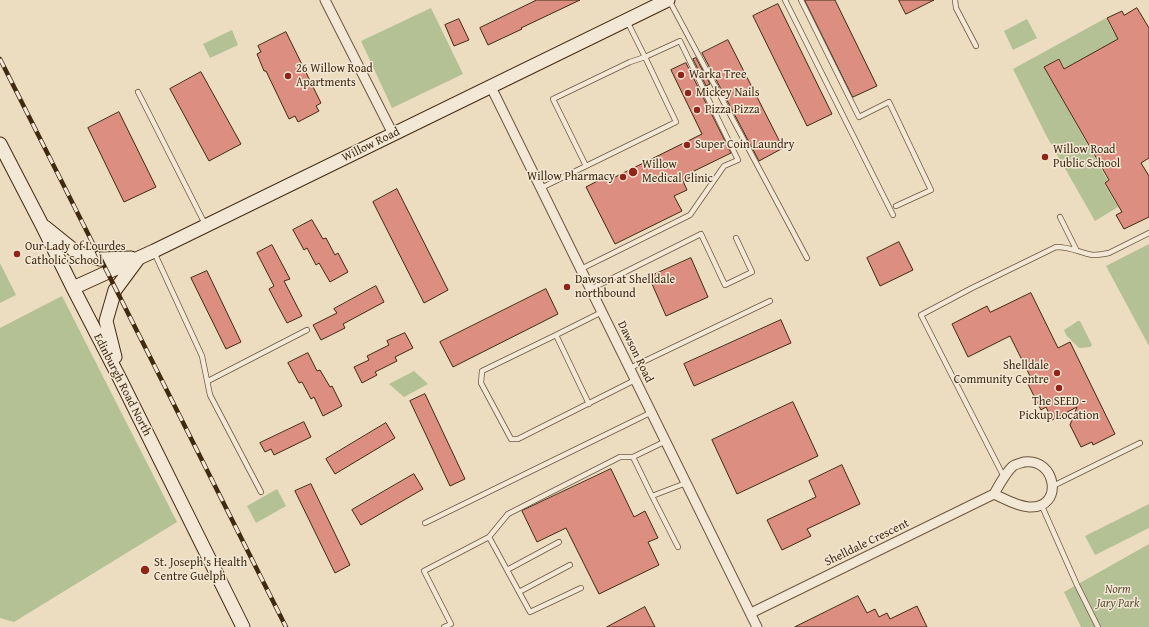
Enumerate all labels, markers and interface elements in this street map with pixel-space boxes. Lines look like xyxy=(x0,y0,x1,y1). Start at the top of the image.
place label: 26 Willow Road Apartments xyxy=(296,62,373,90)
place label: Warka Tree xyxy=(689,68,747,82)
marker: Warka Tree xyxy=(676,70,686,80)
marker: 26 Willow Road Apartments xyxy=(283,71,293,81)
place label: Mickey Nails xyxy=(696,86,759,100)
marker: Mickey Nails xyxy=(683,88,693,98)
place label: Pizza Pizza xyxy=(705,103,760,117)
marker: Pizza Pizza xyxy=(692,105,702,115)
street label: Willow Road xyxy=(340,125,402,165)
place label: Super Coin Laundry xyxy=(695,138,795,152)
marker: Super Coin Laundry xyxy=(682,140,692,150)
place label: Willow Road Public School xyxy=(1053,143,1120,171)
marker: Willow Road Public School xyxy=(1040,152,1050,162)
place label: Willow Medical Clinic xyxy=(642,158,713,186)
marker: Willow Medical Clinic xyxy=(627,166,639,178)
place label: Willow Pharmacy xyxy=(527,170,615,184)
marker: Willow Pharmacy xyxy=(618,172,628,182)
place label: Our Lady of Lourdes Catholic School xyxy=(25,240,126,268)
marker: Our Lady of Lourdes Catholic School xyxy=(12,249,22,259)
place label: Dawson at Shelldale northbound xyxy=(575,273,675,301)
marker: Dawson at Shelldale northbound xyxy=(562,282,572,292)
street label: Dawson Road xyxy=(614,319,656,385)
street label: Edinburgh Road North xyxy=(90,331,154,439)
place label: Shelldale Community Centre xyxy=(954,359,1049,387)
marker: Shelldale Community Centre xyxy=(1052,368,1062,378)
marker: The SEED - Pickup Location xyxy=(1054,383,1064,393)
place label: The SEED - Pickup Location xyxy=(1019,395,1099,423)
street label: Shelldale Crescent xyxy=(822,516,912,570)
place label: St. Joseph's Health Centre Guelph xyxy=(154,556,247,584)
marker: St. Joseph's Health Centre Guelph xyxy=(139,564,151,576)
park label: Norm Jary Park xyxy=(1097,583,1139,611)

